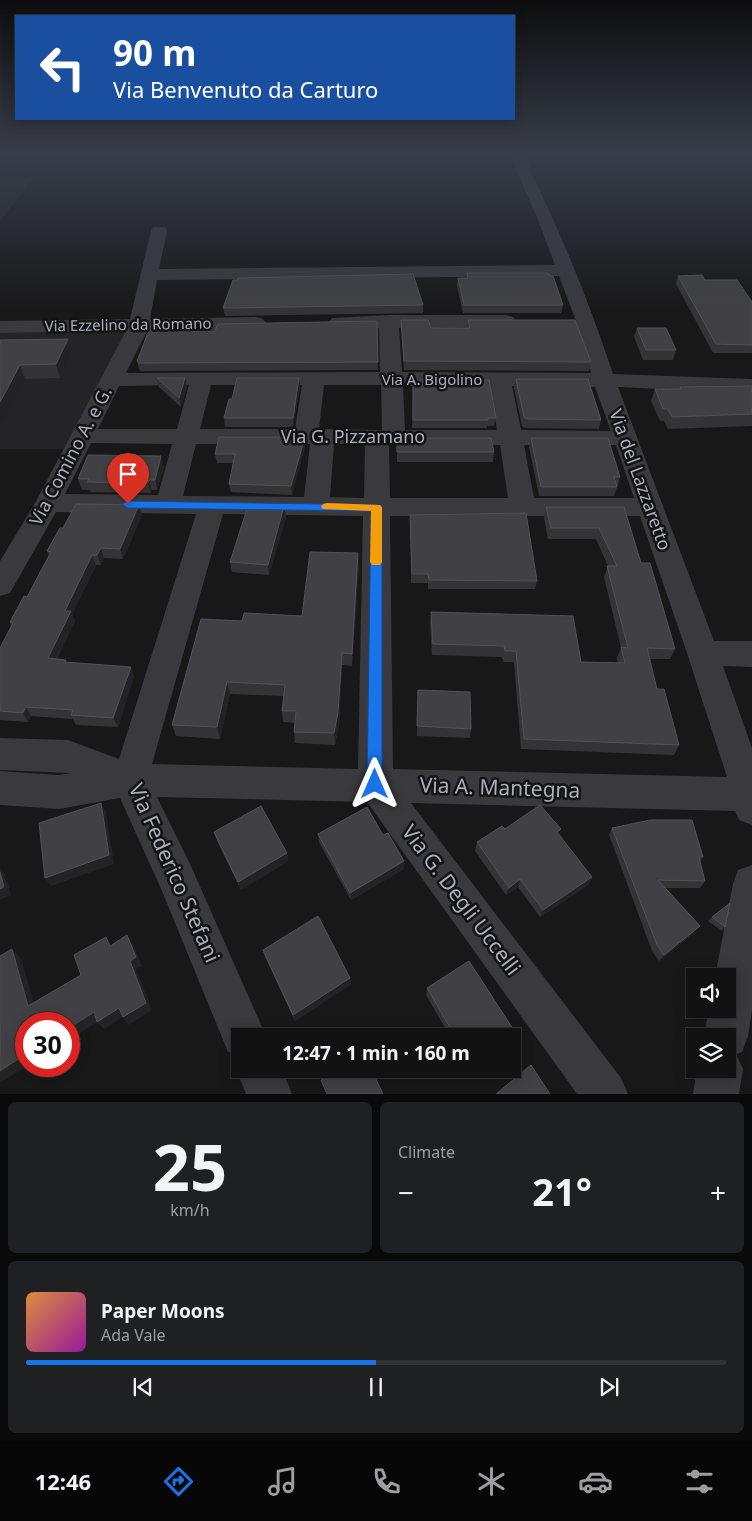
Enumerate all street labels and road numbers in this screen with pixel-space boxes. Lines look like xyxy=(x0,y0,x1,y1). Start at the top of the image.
street label: Via Ezzelino da Romano xyxy=(44,313,212,335)
street label: Via A. Bigolino xyxy=(382,369,482,389)
street label: Via Comino A. e G. xyxy=(23,382,117,529)
street label: Via del Lazzaretto xyxy=(604,406,678,554)
street label: Via G. Pizzamano xyxy=(281,424,425,448)
street label: Via A. Mantegna xyxy=(419,770,581,804)
street label: Via Federico Stefani xyxy=(123,779,227,967)
street label: Via G. Degli Uccelli xyxy=(396,818,528,980)

